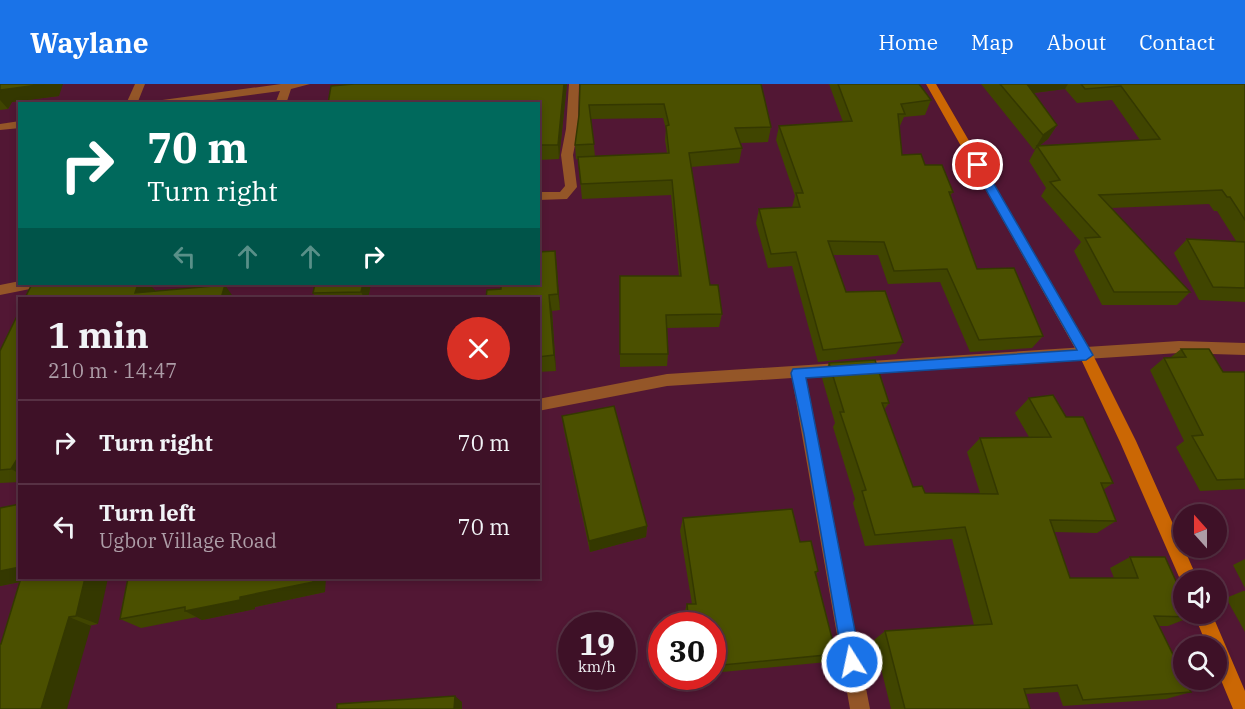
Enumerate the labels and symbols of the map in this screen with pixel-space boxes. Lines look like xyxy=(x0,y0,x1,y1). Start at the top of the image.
pin xyxy=(952,139,1003,190)
north arrow xyxy=(1173,504,1227,558)
speed limit sign: 30 xyxy=(648,612,726,690)
position arrow xyxy=(820,630,884,694)

